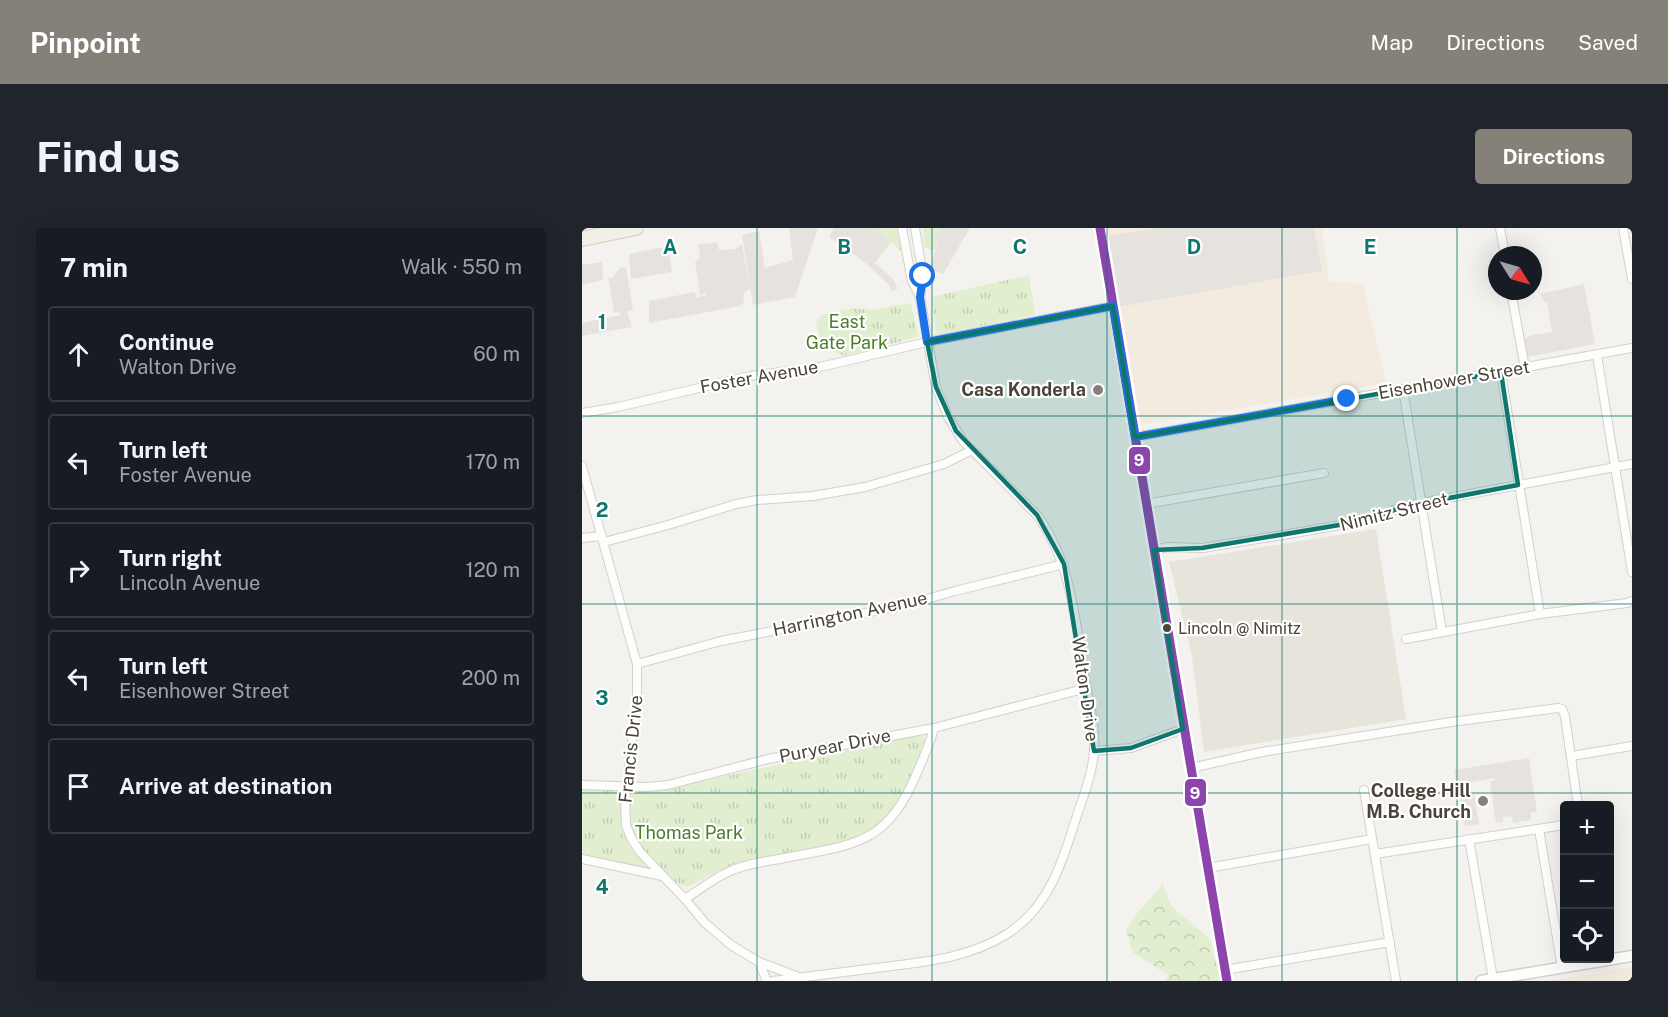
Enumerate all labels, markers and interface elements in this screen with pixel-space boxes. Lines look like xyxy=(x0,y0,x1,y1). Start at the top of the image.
text: Pinpoint xyxy=(30,26,141,59)
text: Map xyxy=(1371,30,1413,55)
text: Directions xyxy=(1446,30,1545,55)
text: Saved xyxy=(1578,30,1638,55)
button: Directions xyxy=(1475,129,1632,184)
text: Find us xyxy=(36,132,180,181)
text: A xyxy=(663,235,677,259)
text: B xyxy=(837,235,851,259)
text: C xyxy=(1013,235,1027,259)
text: D xyxy=(1187,235,1201,259)
text: E xyxy=(1364,235,1376,259)
north arrow xyxy=(1488,246,1542,300)
text: 7 min xyxy=(60,252,128,283)
text: Walk · 550 m xyxy=(401,255,522,279)
route start xyxy=(909,262,935,288)
text: 1 xyxy=(598,310,606,334)
park label: East Gate Park xyxy=(806,311,888,353)
text: Continue xyxy=(119,329,214,355)
icon: ahead xyxy=(62,338,95,371)
text: 60 m xyxy=(473,342,520,366)
text: Walton Drive xyxy=(119,355,237,379)
street label: Foster Avenue xyxy=(698,356,820,397)
street label: Eisenhower Street xyxy=(1376,356,1531,403)
place label: Casa Konderla xyxy=(961,379,1086,400)
marker: Casa Konderla xyxy=(1091,383,1105,397)
route end xyxy=(1333,385,1359,411)
text: Turn left xyxy=(119,437,208,463)
icon: left xyxy=(62,446,95,479)
line badge: 9 xyxy=(1128,446,1151,475)
text: 170 m xyxy=(466,450,520,474)
text: 9 xyxy=(1134,451,1144,470)
text: Foster Avenue xyxy=(119,463,252,487)
street label: Nimitz Street xyxy=(1338,488,1450,535)
text: 2 xyxy=(596,498,608,522)
text: Turn right xyxy=(119,545,222,571)
icon: right xyxy=(62,554,95,587)
text: 120 m xyxy=(466,558,520,582)
text: Lincoln Avenue xyxy=(119,571,260,595)
street label: Harrington Avenue xyxy=(771,587,929,640)
place label: Lincoln @ Nimitz xyxy=(1178,619,1301,638)
marker: Lincoln @ Nimitz xyxy=(1161,622,1173,634)
street label: Walton Drive xyxy=(1068,635,1103,743)
text: Turn left xyxy=(119,653,208,679)
icon: left xyxy=(62,662,95,695)
text: 200 m xyxy=(462,666,520,690)
text: Eisenhower Street xyxy=(119,679,290,703)
text: 3 xyxy=(595,686,609,710)
street label: Francis Drive xyxy=(614,694,647,804)
street label: Puryear Drive xyxy=(777,724,892,767)
icon: arrive xyxy=(62,770,95,803)
text: Arrive at destination xyxy=(119,773,332,799)
line badge: 9 xyxy=(1184,778,1207,807)
place label: College Hill M.B. Church xyxy=(1366,780,1471,822)
text: 9 xyxy=(1190,784,1200,803)
marker: College Hill M.B. Church xyxy=(1476,794,1490,808)
map controls xyxy=(1560,801,1614,963)
button: + xyxy=(1560,801,1614,855)
park label: Thomas Park xyxy=(635,822,743,843)
button: − xyxy=(1560,855,1614,909)
text: 4 xyxy=(595,875,609,899)
button: locate xyxy=(1560,909,1614,963)

